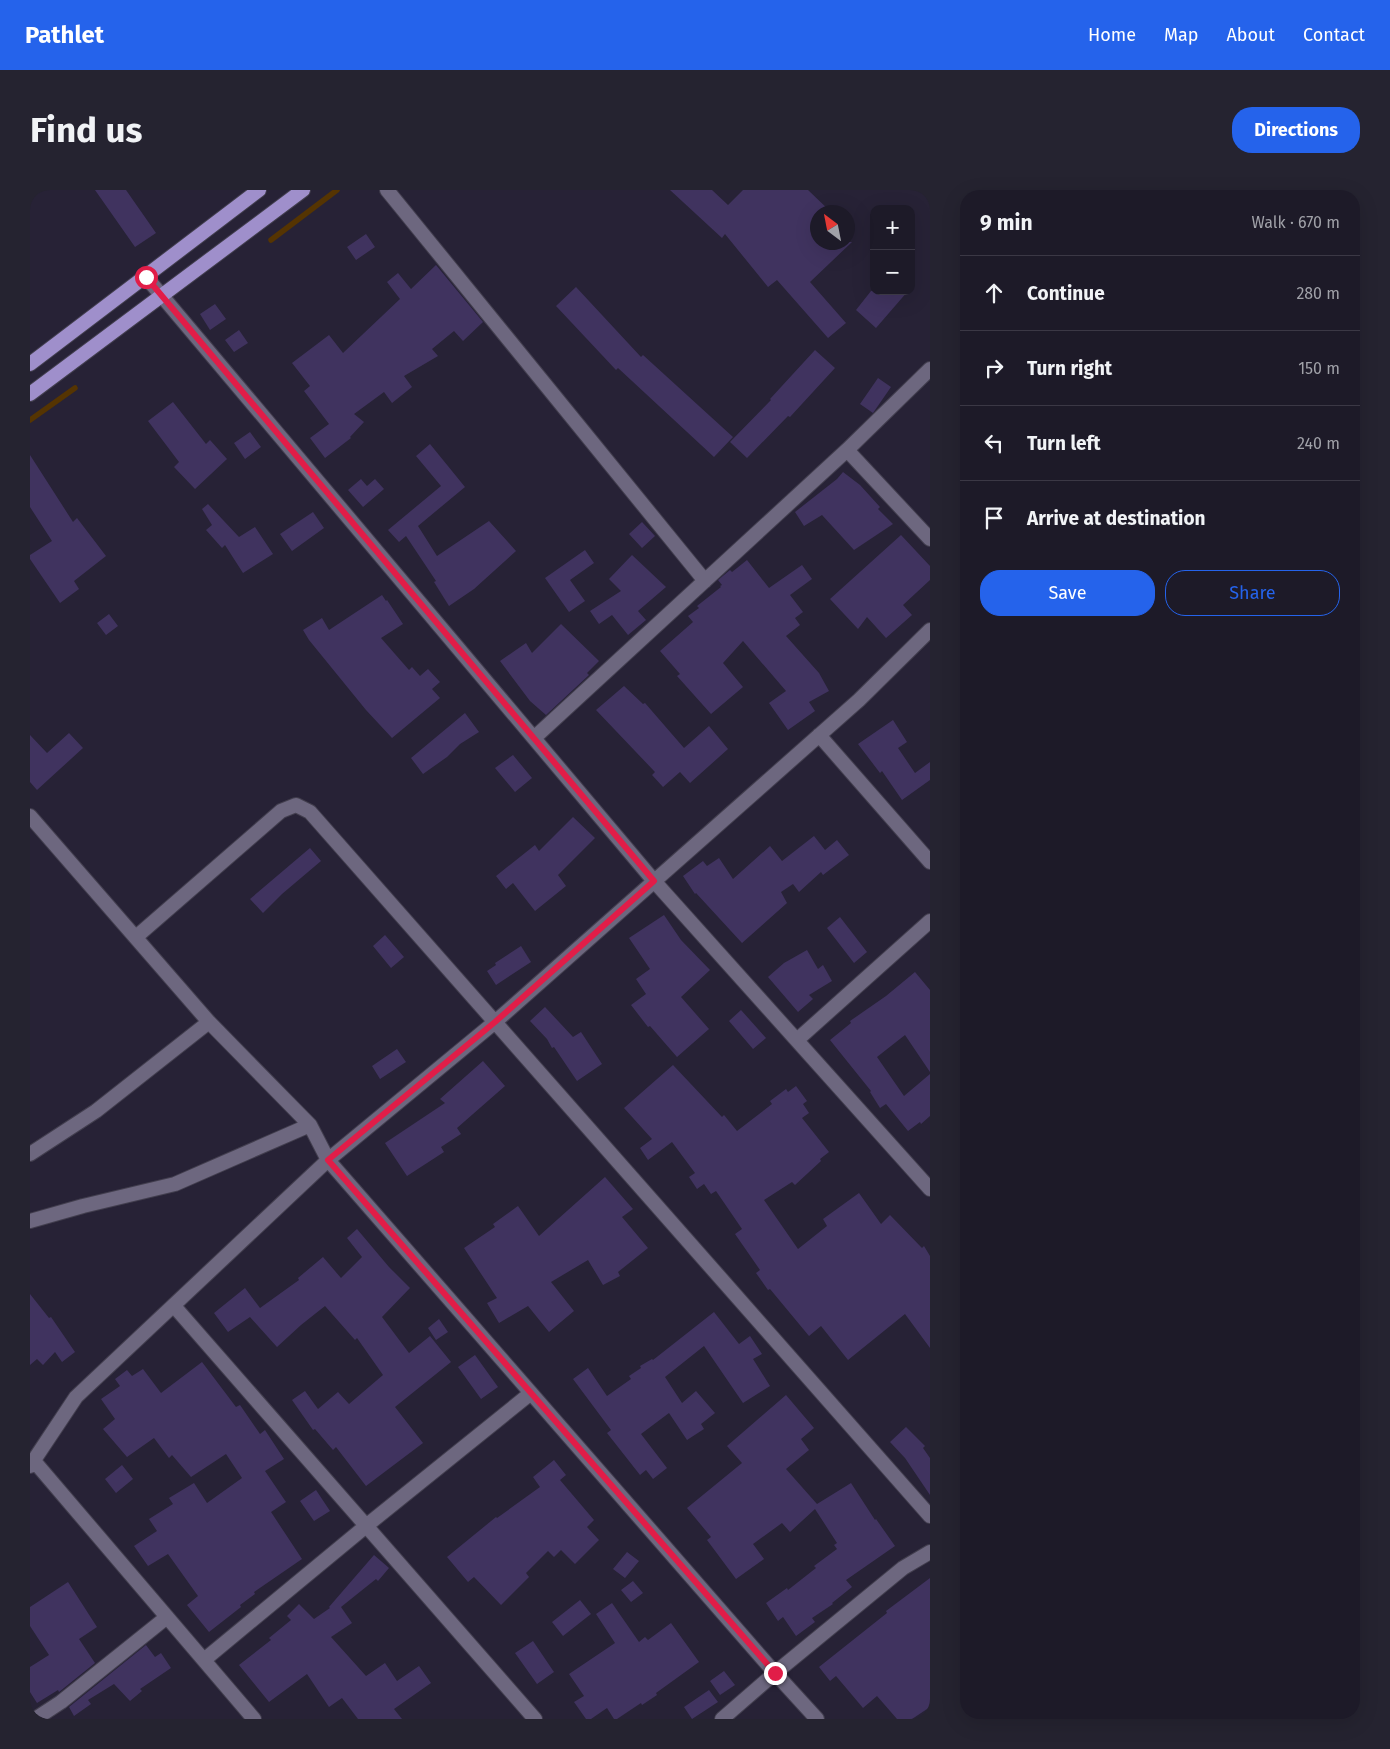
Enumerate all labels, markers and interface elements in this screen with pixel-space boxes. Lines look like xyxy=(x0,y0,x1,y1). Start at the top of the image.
text: Pathlet xyxy=(25,21,104,49)
text: Home xyxy=(1088,24,1136,46)
text: Map xyxy=(1164,24,1198,46)
text: About xyxy=(1226,24,1275,46)
text: Contact xyxy=(1303,24,1365,46)
button: Directions xyxy=(1232,107,1360,153)
text: Find us xyxy=(30,109,142,151)
north arrow xyxy=(810,205,855,250)
map controls xyxy=(870,205,915,295)
button: + xyxy=(870,205,915,250)
text: 9 min xyxy=(980,210,1033,236)
text: Walk · 670 m xyxy=(1252,213,1340,232)
button: − xyxy=(870,250,915,295)
route start xyxy=(135,266,158,289)
icon: ahead xyxy=(980,279,1008,307)
text: Continue xyxy=(1027,282,1105,305)
text: 280 m xyxy=(1296,284,1340,303)
icon: right xyxy=(980,354,1008,382)
text: Turn right xyxy=(1027,357,1112,380)
text: 150 m xyxy=(1298,359,1340,378)
icon: left xyxy=(980,429,1008,457)
text: Turn left xyxy=(1027,432,1101,455)
text: 240 m xyxy=(1297,434,1340,453)
icon: arrive xyxy=(980,504,1008,532)
text: Arrive at destination xyxy=(1027,507,1206,530)
button: Save xyxy=(980,570,1155,616)
button: Share xyxy=(1165,570,1340,616)
route end xyxy=(764,1662,787,1685)

